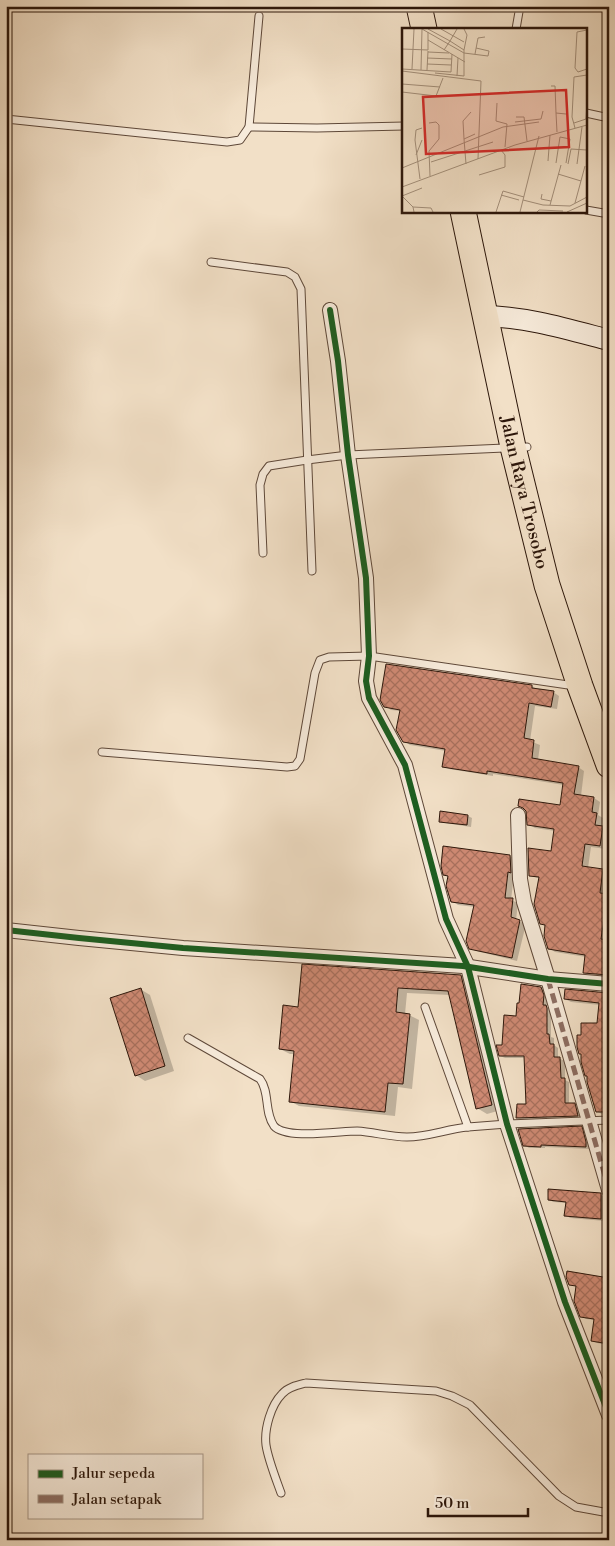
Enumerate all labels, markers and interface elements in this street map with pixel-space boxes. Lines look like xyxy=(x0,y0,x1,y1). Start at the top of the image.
inset map xyxy=(402,28,588,212)
street label: Jalan Raya Trosobo xyxy=(494,413,554,571)
legend xyxy=(28,1454,202,1518)
text: Jalur sepeda xyxy=(71,1464,155,1483)
scale bar xyxy=(428,1486,528,1518)
text: Jalan setapak xyxy=(71,1490,163,1509)
text: 50 m xyxy=(435,1494,469,1513)

